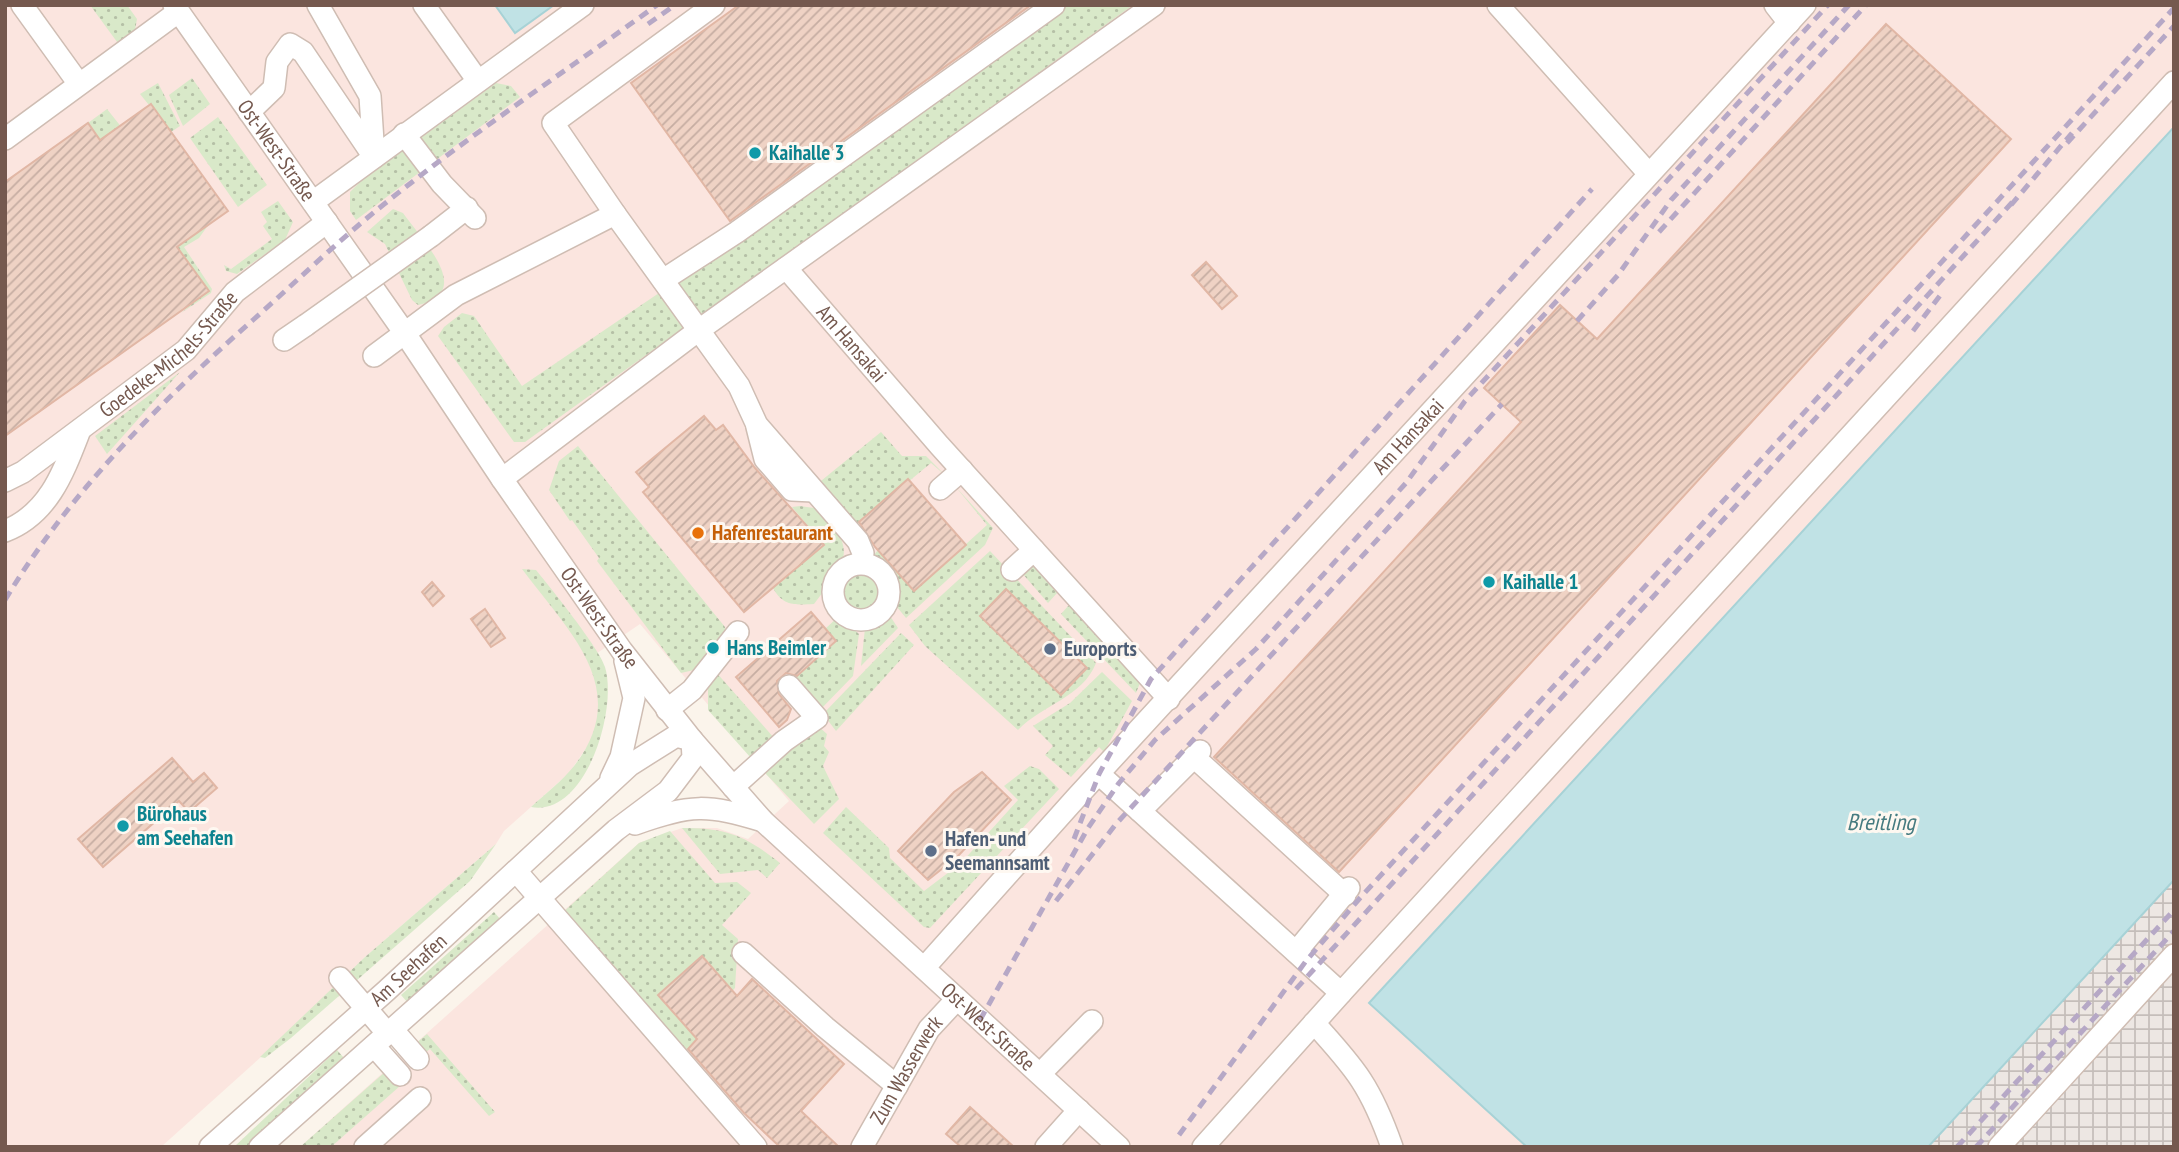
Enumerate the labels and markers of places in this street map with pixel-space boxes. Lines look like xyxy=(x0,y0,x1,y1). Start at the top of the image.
place label: Kaihalle 3 xyxy=(769,139,845,166)
marker: Kaihalle 3 xyxy=(747,145,763,161)
place label: Hafenrestaurant xyxy=(712,519,833,546)
marker: Hafenrestaurant xyxy=(690,525,706,541)
place label: Kaihalle 1 xyxy=(1503,568,1579,595)
marker: Kaihalle 1 xyxy=(1481,574,1497,590)
place label: Hans Beimler xyxy=(727,634,827,661)
place label: Euroports xyxy=(1064,635,1137,662)
marker: Hans Beimler xyxy=(705,640,721,656)
marker: Euroports xyxy=(1042,641,1058,657)
place label: Bürohaus am Seehafen xyxy=(137,800,233,851)
marker: Bürohaus am Seehafen xyxy=(115,818,131,834)
place label: Hafen- und Seemannsamt xyxy=(945,825,1050,876)
marker: Hafen- und Seemannsamt xyxy=(923,843,939,859)

